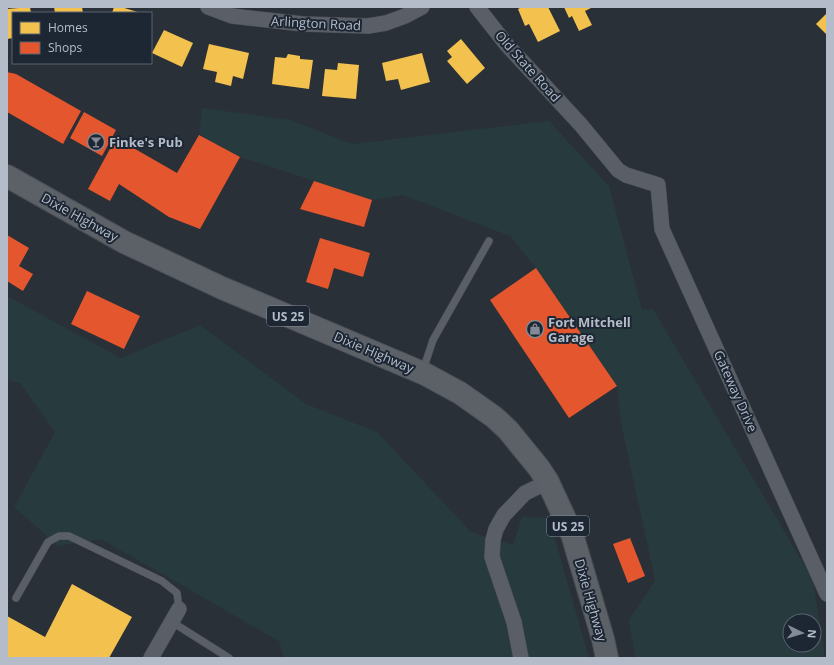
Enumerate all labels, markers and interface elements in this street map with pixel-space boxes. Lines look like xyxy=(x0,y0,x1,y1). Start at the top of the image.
legend xyxy=(12,12,152,64)
street label: Arlington Road xyxy=(271,12,361,34)
text: Homes xyxy=(48,19,88,36)
street label: Old State Road xyxy=(491,27,565,105)
text: Shops xyxy=(48,39,83,56)
bar icon: Finke's Pub xyxy=(86,132,106,152)
place label: Finke's Pub xyxy=(109,133,183,151)
street label: Dixie Highway xyxy=(38,188,122,246)
road number: US 25 xyxy=(267,306,309,326)
place label: Fort Mitchell Garage xyxy=(548,313,631,346)
shop icon: Fort Mitchell Garage xyxy=(525,319,545,339)
street label: Dixie Highway xyxy=(331,327,417,377)
street label: Gateway Drive xyxy=(710,347,762,435)
road number: US 25 xyxy=(547,516,589,536)
street label: Dixie Highway xyxy=(571,557,612,644)
north arrow xyxy=(782,613,822,653)
text: N xyxy=(805,629,820,639)

